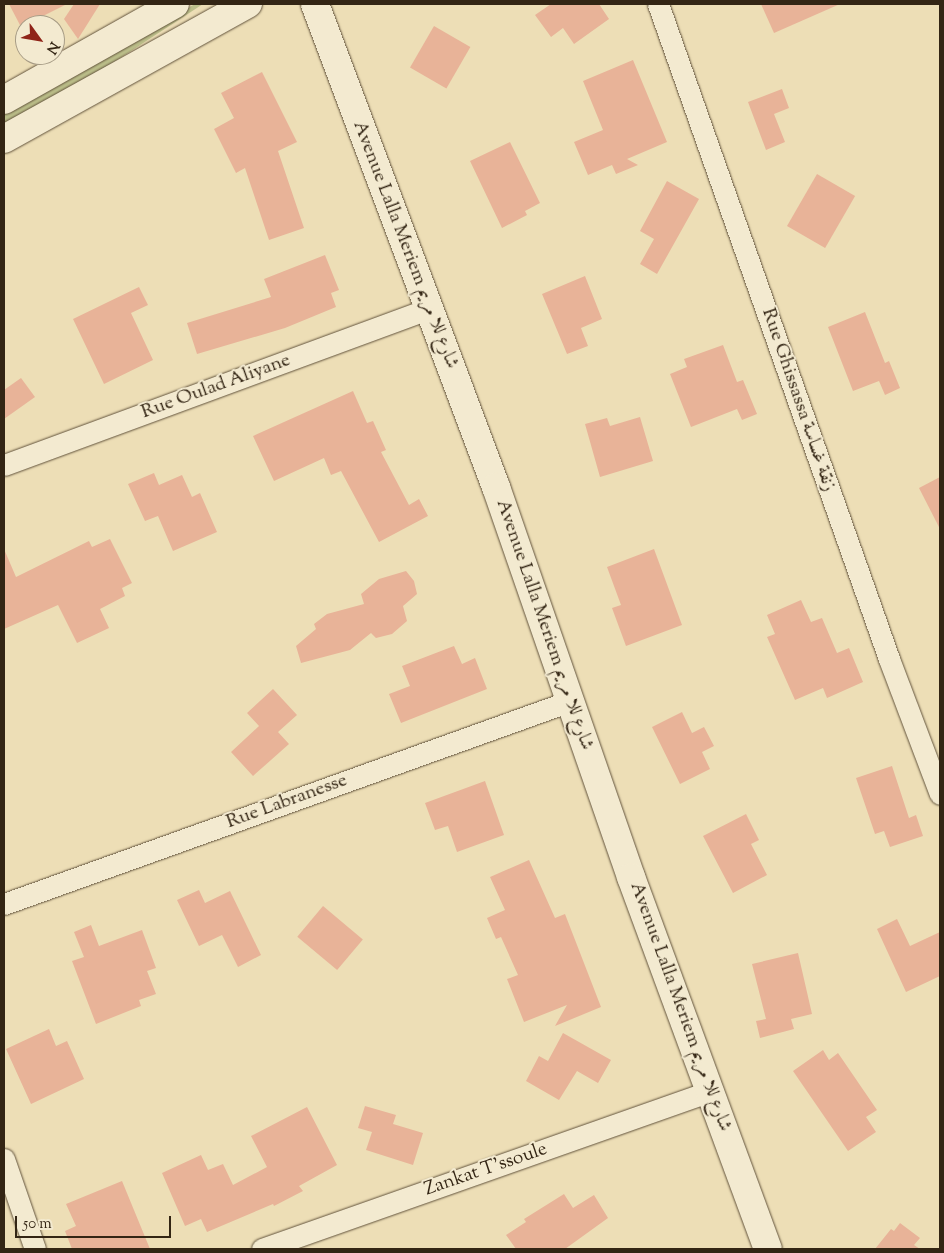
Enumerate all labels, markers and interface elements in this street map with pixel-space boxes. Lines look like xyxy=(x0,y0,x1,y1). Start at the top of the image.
north arrow xyxy=(15,15,65,65)
text: N xyxy=(40,37,63,57)
street label: Avenue Lalla Meriem شارع للا مريم xyxy=(347,118,463,372)
street label: Rue Ghissassa زنقة غساسة xyxy=(756,305,840,495)
street label: Rue Oulad Aliyane xyxy=(138,349,294,425)
street label: Avenue Lalla Meriem شارع للا مريم xyxy=(490,497,598,753)
street label: Rue Labranesse xyxy=(223,770,351,834)
street label: Avenue Lalla Meriem شارع للا مريم xyxy=(624,879,736,1135)
street label: Zankat T'ssoule xyxy=(422,1138,550,1202)
scale bar xyxy=(18,1206,174,1238)
text: 50 m xyxy=(23,1214,52,1235)

